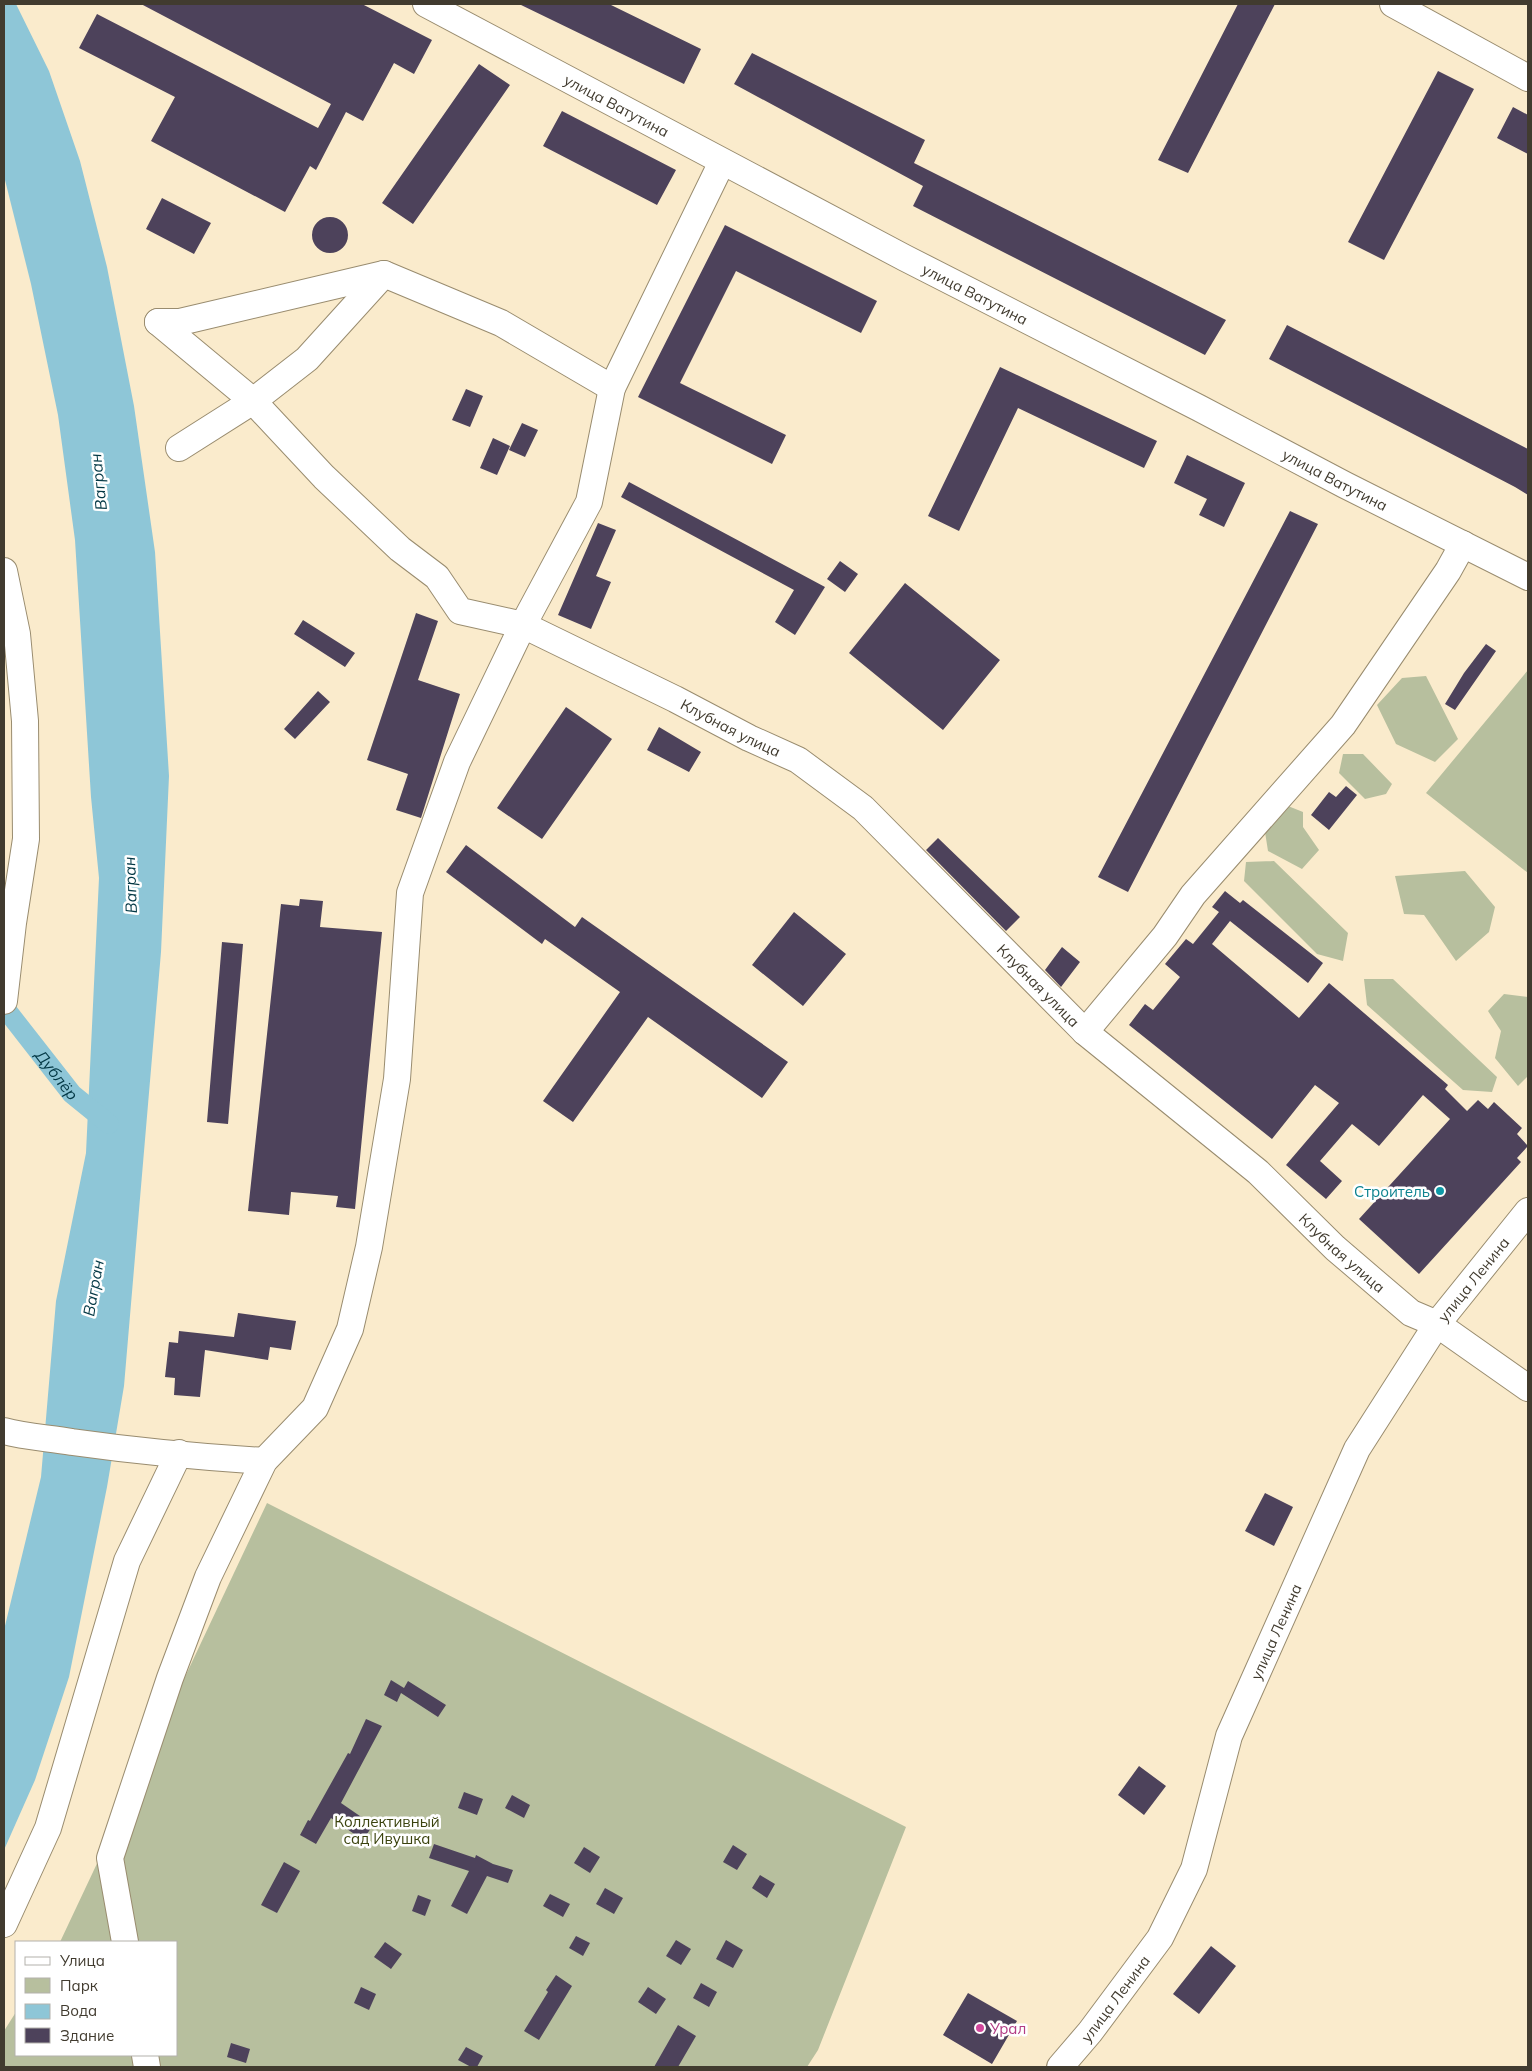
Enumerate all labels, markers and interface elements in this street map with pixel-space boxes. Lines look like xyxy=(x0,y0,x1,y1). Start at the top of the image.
street label: улица Ватутина xyxy=(561,70,673,141)
street label: улица Ватутина xyxy=(919,259,1031,329)
street label: улица Ватутина xyxy=(1279,444,1391,514)
water label: Вагран xyxy=(85,453,111,511)
street label: Клубная улица xyxy=(678,694,784,761)
water label: Вагран xyxy=(119,856,141,914)
street label: Клубная улица xyxy=(993,940,1084,1031)
water label: Дублёр xyxy=(30,1045,83,1104)
place label: Строитель xyxy=(1354,1182,1430,1201)
marker: Строитель xyxy=(1434,1185,1446,1197)
street label: Клубная улица xyxy=(1295,1209,1389,1296)
street label: улица Ленина xyxy=(1433,1233,1513,1325)
water label: Вагран xyxy=(78,1258,108,1318)
street label: улица Ленина xyxy=(1246,1581,1305,1683)
park label: Коллективный сад Ивушка xyxy=(334,1812,440,1848)
legend xyxy=(15,1941,178,2056)
text: Улица xyxy=(59,1951,105,1970)
street label: улица Ленина xyxy=(1076,1951,1154,2046)
text: Парк xyxy=(60,1976,99,1995)
text: Вода xyxy=(60,2001,97,2020)
place label: Урал xyxy=(989,2019,1026,2038)
marker: Урал xyxy=(974,2022,986,2034)
text: Здание xyxy=(60,2026,114,2045)

